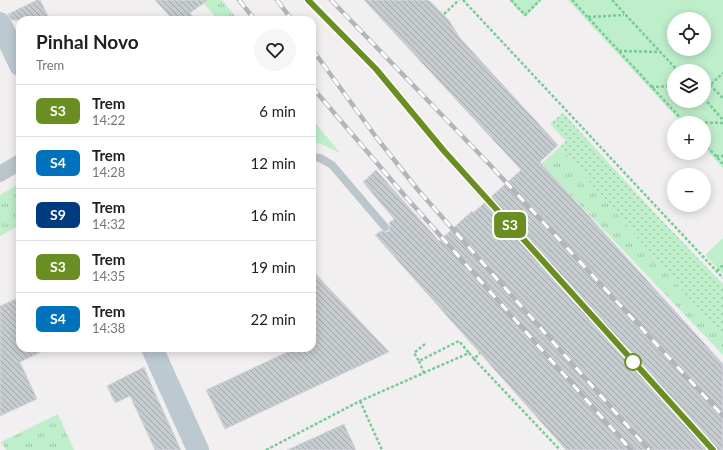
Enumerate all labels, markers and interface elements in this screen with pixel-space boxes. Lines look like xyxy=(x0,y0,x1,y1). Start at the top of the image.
map controls xyxy=(667,12,711,212)
button: locate xyxy=(667,12,711,56)
button: heart xyxy=(254,29,296,71)
text: Pinhal Novo xyxy=(36,30,139,53)
text: Trem xyxy=(36,57,64,73)
button: layers xyxy=(667,64,711,108)
text: Trem xyxy=(92,94,125,112)
text: S3 xyxy=(50,102,66,119)
text: 6 min xyxy=(259,102,296,120)
text: 14:22 xyxy=(92,112,125,128)
button: + xyxy=(667,116,711,160)
text: Trem xyxy=(92,146,125,164)
text: S4 xyxy=(50,154,66,171)
text: 12 min xyxy=(250,154,296,172)
text: 14:28 xyxy=(92,164,125,180)
button: − xyxy=(667,168,711,212)
text: Trem xyxy=(92,198,125,216)
text: S9 xyxy=(50,206,66,223)
text: 16 min xyxy=(250,206,296,224)
line badge: S3 xyxy=(492,212,528,238)
text: 14:32 xyxy=(92,216,125,232)
text: S3 xyxy=(502,216,518,233)
text: Trem xyxy=(92,250,125,268)
text: S3 xyxy=(50,258,66,275)
text: 19 min xyxy=(250,258,296,276)
text: 14:35 xyxy=(92,268,125,284)
text: Trem xyxy=(92,302,125,320)
text: S4 xyxy=(50,310,66,327)
text: 22 min xyxy=(250,310,296,328)
text: 14:38 xyxy=(92,320,125,336)
unlabelled marker xyxy=(624,353,642,371)

